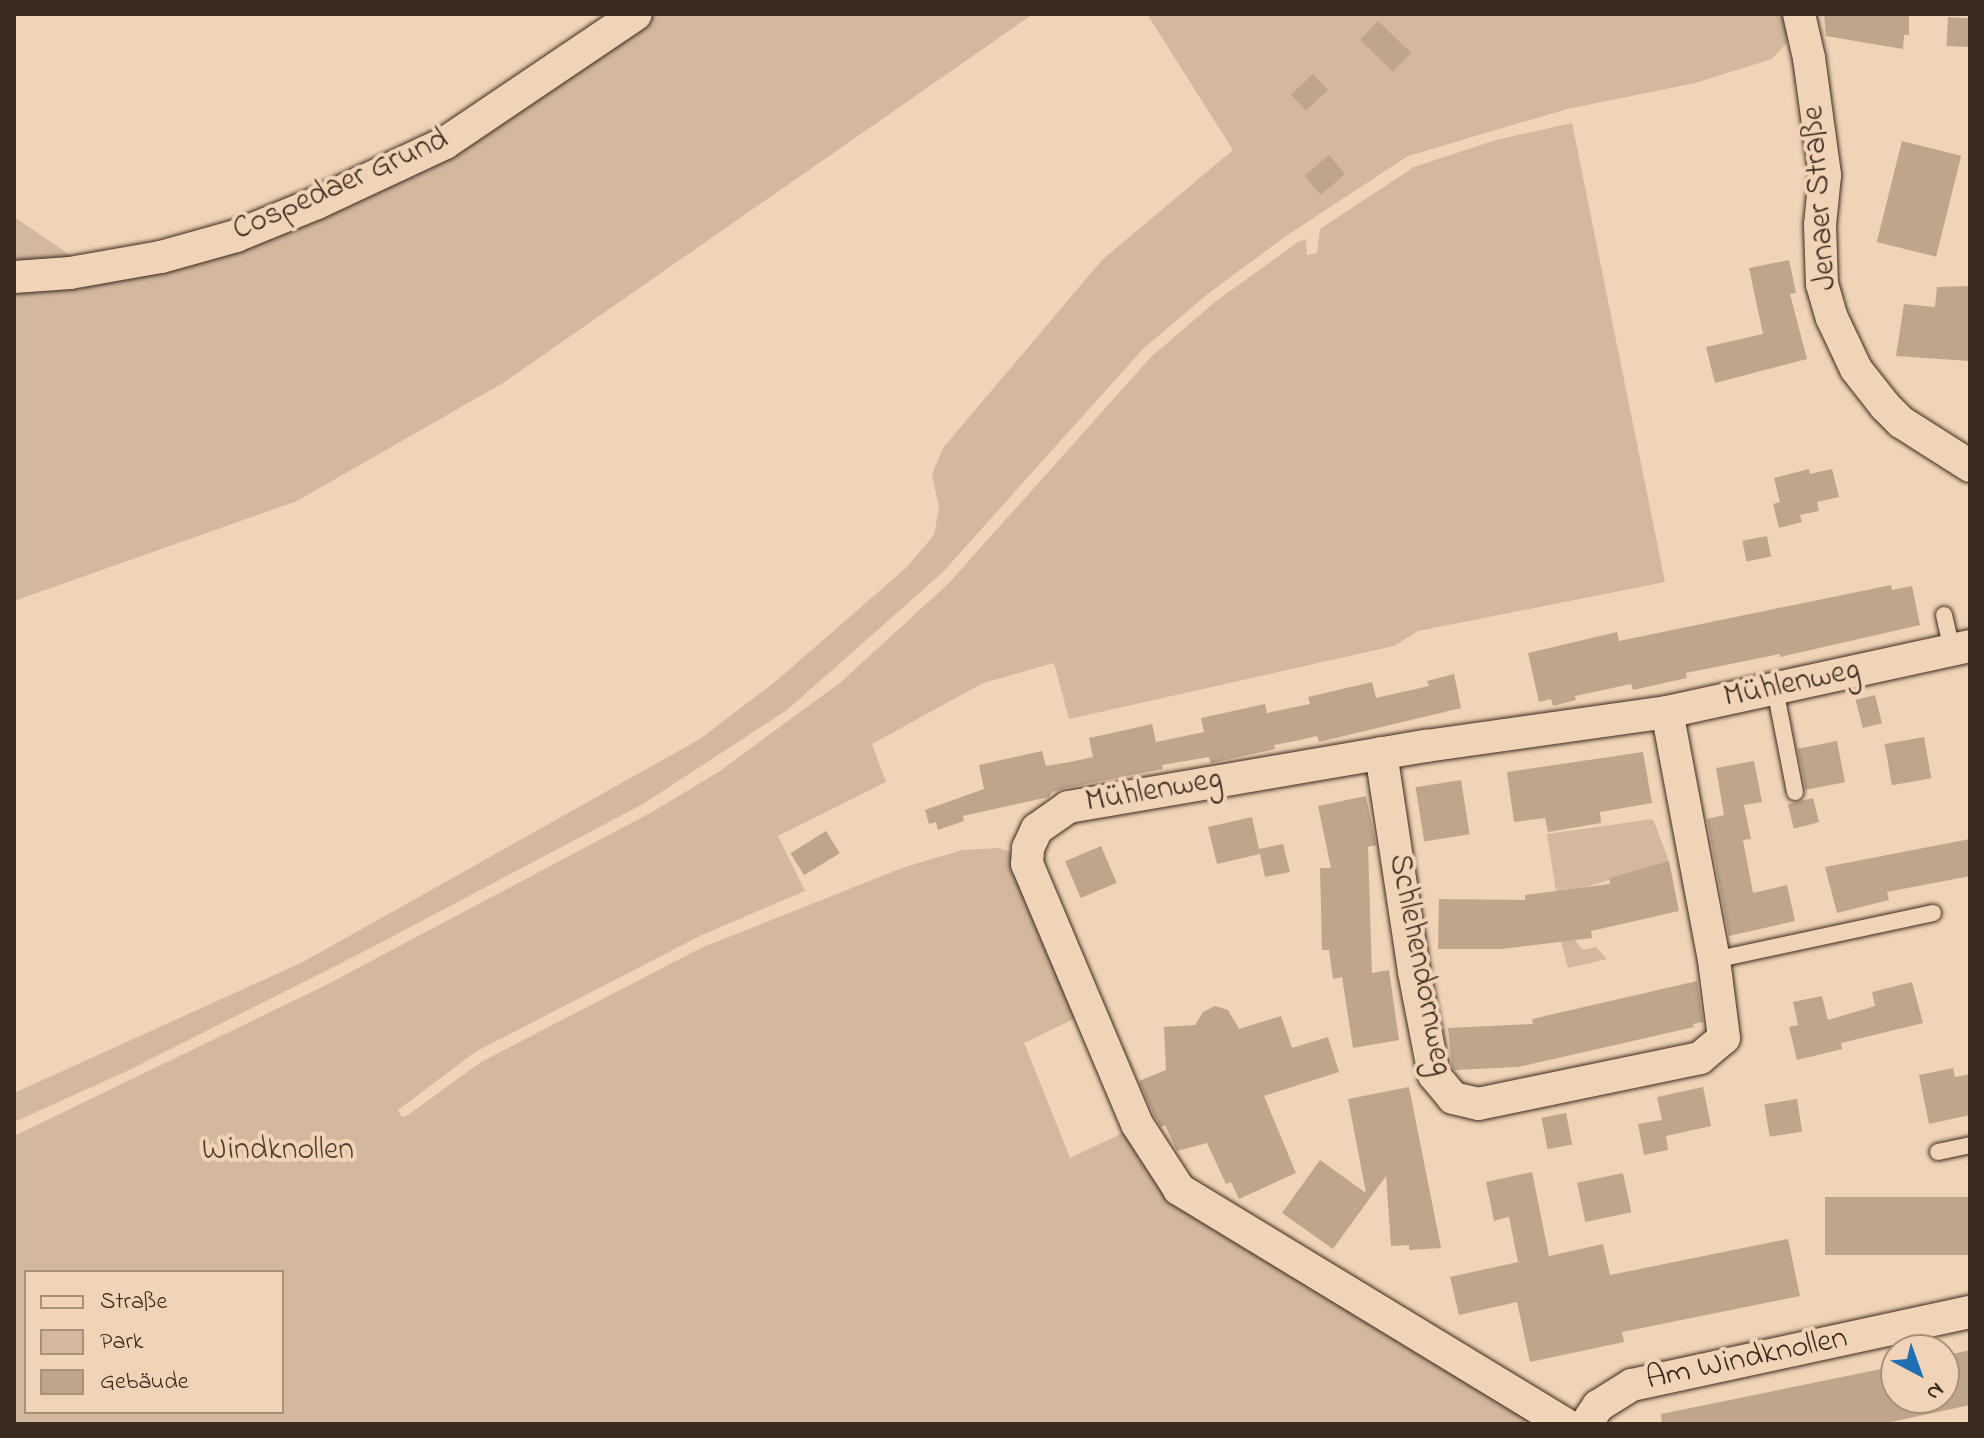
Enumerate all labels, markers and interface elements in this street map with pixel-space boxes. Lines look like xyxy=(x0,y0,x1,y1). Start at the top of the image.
street label: Jenaer Straße xyxy=(1795,104,1847,292)
street label: Cospedaer Grund xyxy=(227,121,455,251)
street label: Mühlenweg xyxy=(1720,652,1864,718)
street label: Mühlenweg xyxy=(1083,761,1225,823)
street label: Schlehendornweg xyxy=(1379,851,1459,1079)
park label: Windknollen xyxy=(202,1132,354,1170)
legend xyxy=(24,1270,284,1414)
text: Straße xyxy=(100,1285,167,1320)
street label: Am Windknollen xyxy=(1643,1320,1851,1400)
text: Park xyxy=(100,1325,143,1360)
north arrow xyxy=(1880,1334,1960,1414)
text: Gebäude xyxy=(100,1365,189,1400)
text: N xyxy=(1918,1374,1951,1408)

